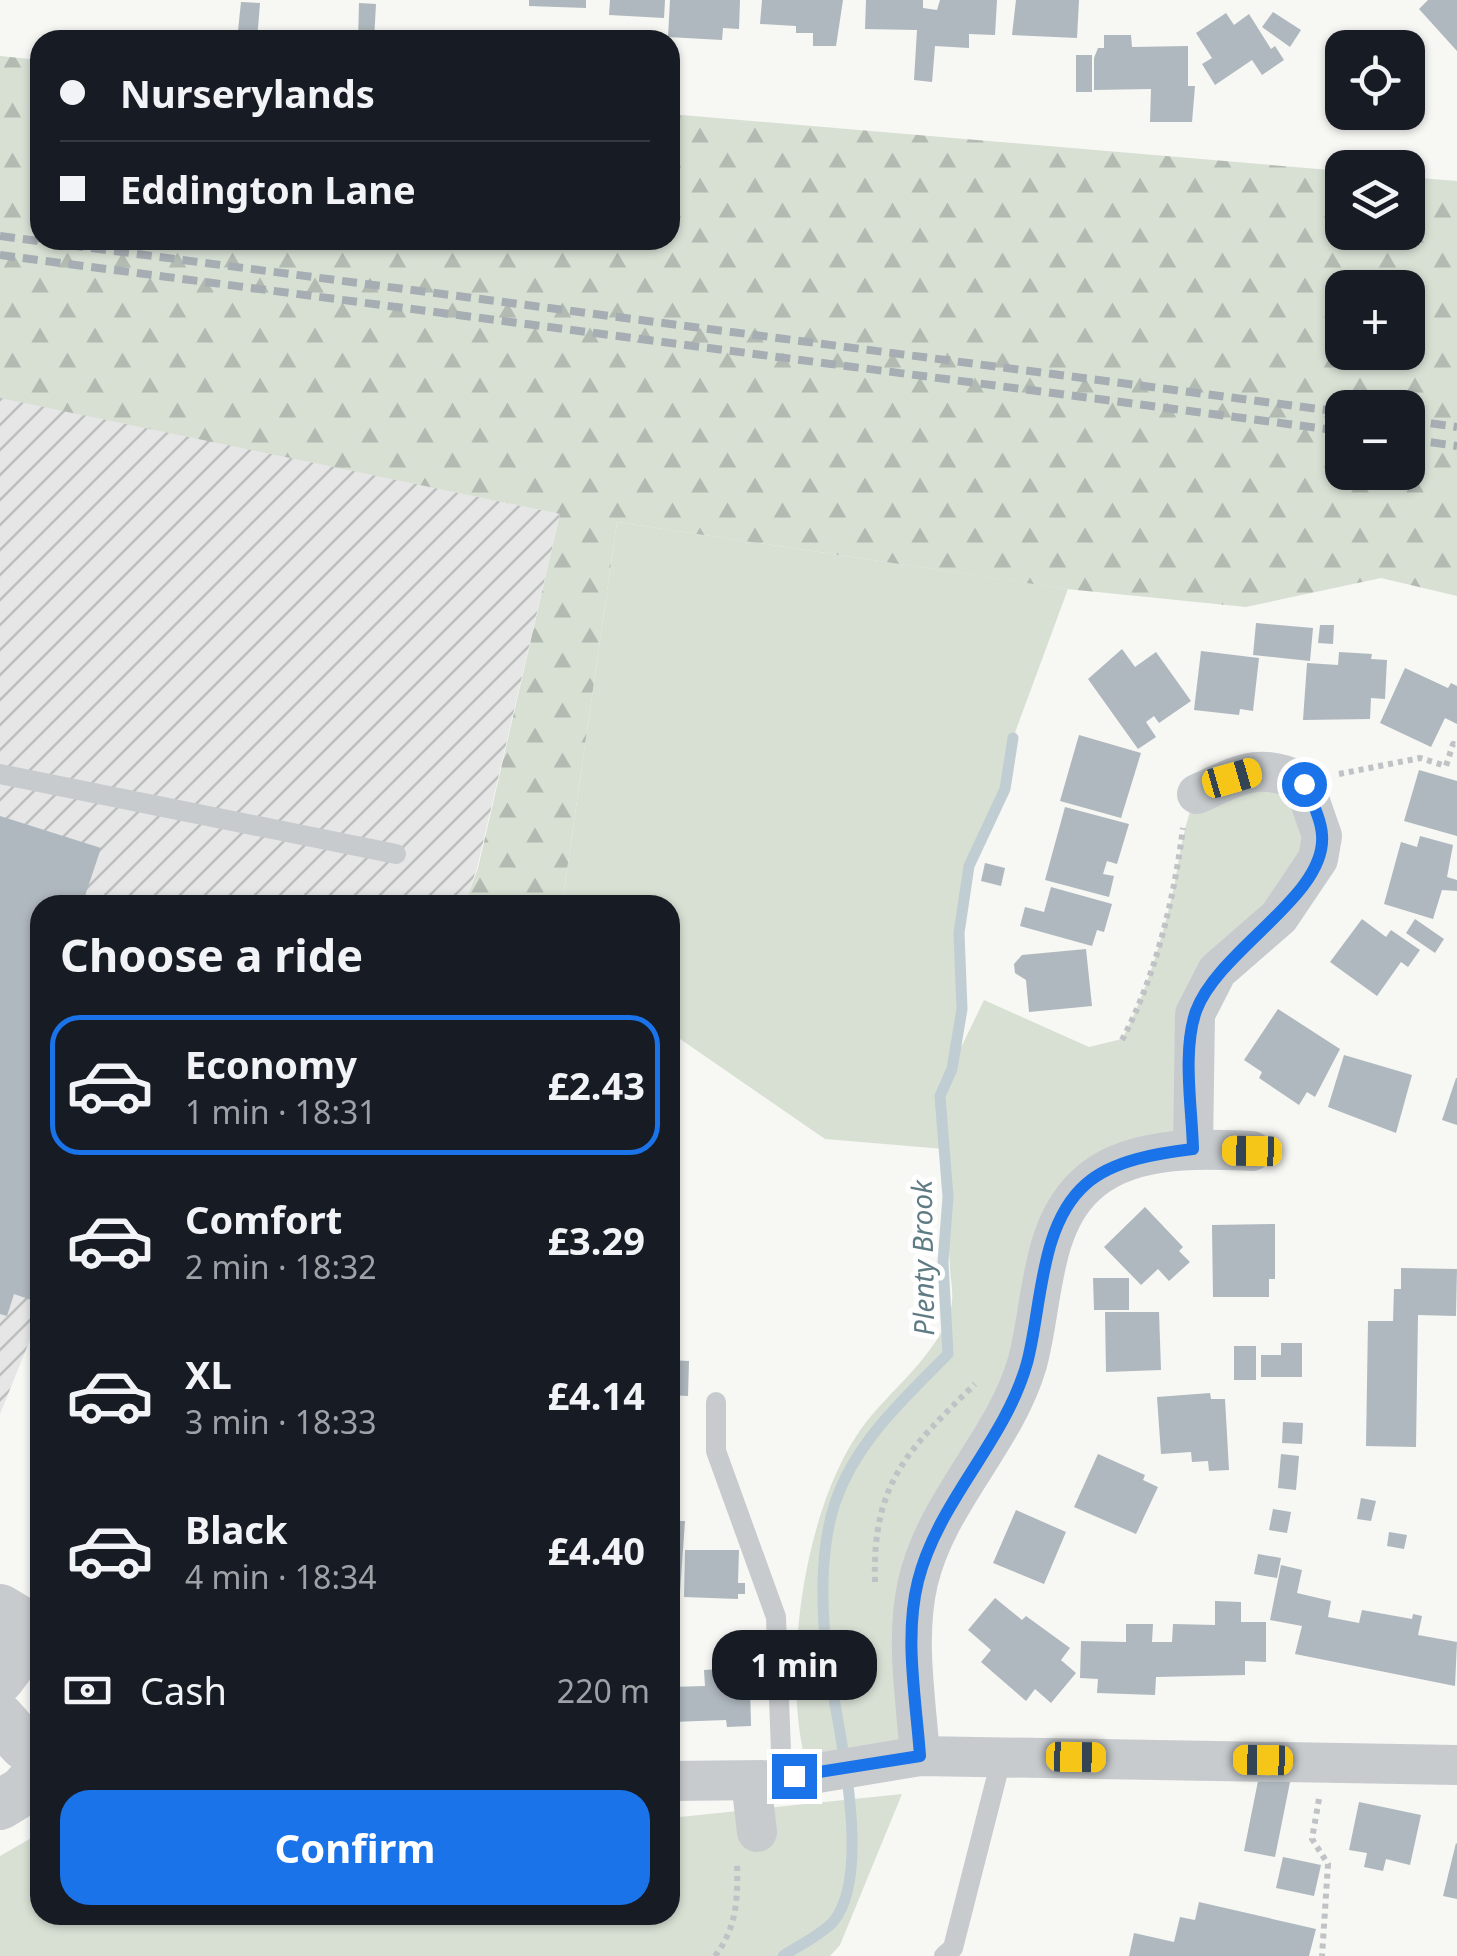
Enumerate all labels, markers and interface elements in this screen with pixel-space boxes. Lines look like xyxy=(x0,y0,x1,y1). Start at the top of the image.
map controls xyxy=(1325,30,1425,490)
button: locate xyxy=(1325,30,1425,130)
text: Nurserylands xyxy=(120,67,375,119)
button: layers xyxy=(1325,150,1425,250)
text: Eddington Lane xyxy=(120,163,416,215)
button: + xyxy=(1325,270,1425,370)
button: − xyxy=(1325,390,1425,490)
car xyxy=(1199,755,1265,801)
route start xyxy=(1282,762,1327,807)
text: Choose a ride xyxy=(60,924,363,985)
text: Economy xyxy=(185,1038,357,1090)
icon: car xyxy=(65,1040,155,1130)
text: £2.43 xyxy=(547,1059,645,1111)
text: 1 min · 18:31 xyxy=(185,1090,377,1133)
car xyxy=(1222,1135,1282,1167)
water label: Plenty Brook xyxy=(902,1179,942,1336)
text: Comfort xyxy=(185,1193,342,1245)
icon: car xyxy=(65,1195,155,1285)
text: £3.29 xyxy=(547,1214,645,1266)
text: 2 min · 18:32 xyxy=(185,1245,377,1288)
text: XL xyxy=(185,1348,232,1400)
icon: car xyxy=(65,1350,155,1440)
text: £4.14 xyxy=(547,1369,645,1421)
text: 3 min · 18:33 xyxy=(185,1400,377,1443)
text: Black xyxy=(185,1503,288,1555)
icon: car xyxy=(65,1505,155,1595)
text: £4.40 xyxy=(547,1524,645,1576)
text: 4 min · 18:34 xyxy=(185,1555,377,1598)
callout: 1 min xyxy=(712,1631,876,1701)
text: 1 min xyxy=(750,1643,839,1686)
icon: cash xyxy=(60,1663,115,1718)
text: Cash xyxy=(140,1664,227,1716)
text: 220 m xyxy=(557,1669,650,1712)
car xyxy=(1046,1741,1106,1773)
car xyxy=(1233,1744,1293,1776)
route end xyxy=(772,1754,817,1799)
button: Confirm xyxy=(60,1790,650,1905)

